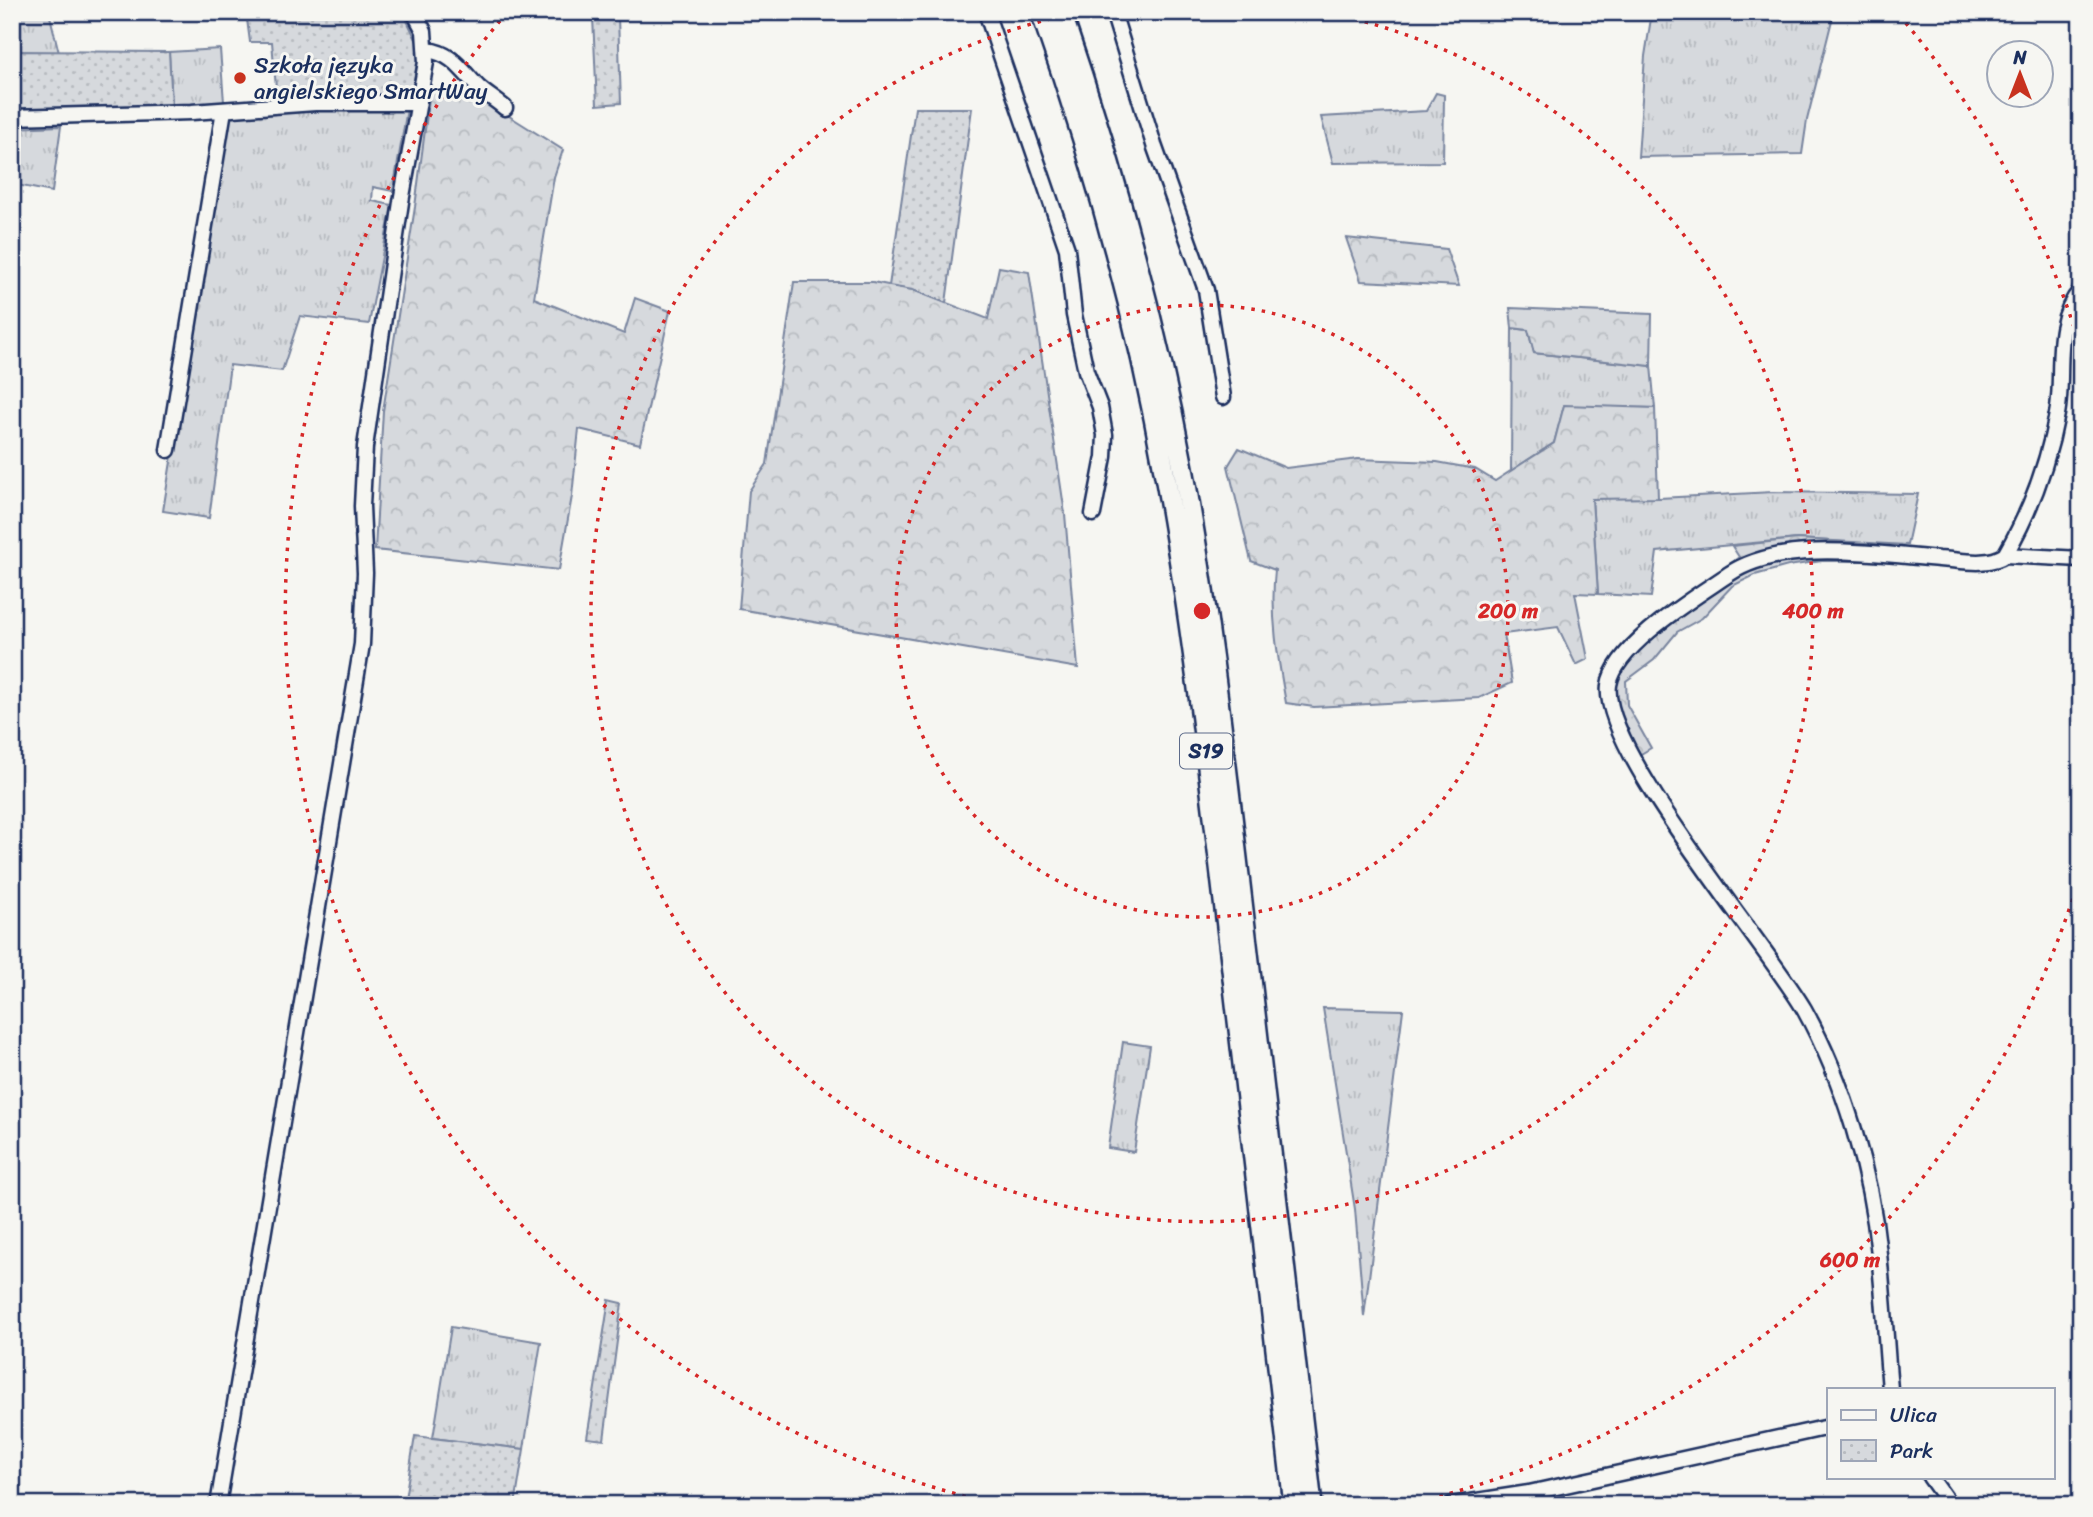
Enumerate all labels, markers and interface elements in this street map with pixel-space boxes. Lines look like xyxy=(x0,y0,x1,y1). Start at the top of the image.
north arrow xyxy=(1984,38,2054,108)
text: N xyxy=(2012,41,2027,74)
place label: Szkoła języka angielskiego SmartWay xyxy=(254,45,487,112)
marker: Szkoła języka angielskiego SmartWay xyxy=(232,70,248,86)
text: 200 m xyxy=(1477,592,1539,630)
text: 400 m xyxy=(1781,592,1844,630)
centre of rings xyxy=(1190,599,1214,623)
road number: S19 xyxy=(1180,734,1232,768)
text: 600 m xyxy=(1819,1241,1881,1279)
legend xyxy=(1827,1388,2054,1478)
text: Ulica xyxy=(1890,1396,1937,1434)
text: Park xyxy=(1890,1432,1933,1470)

